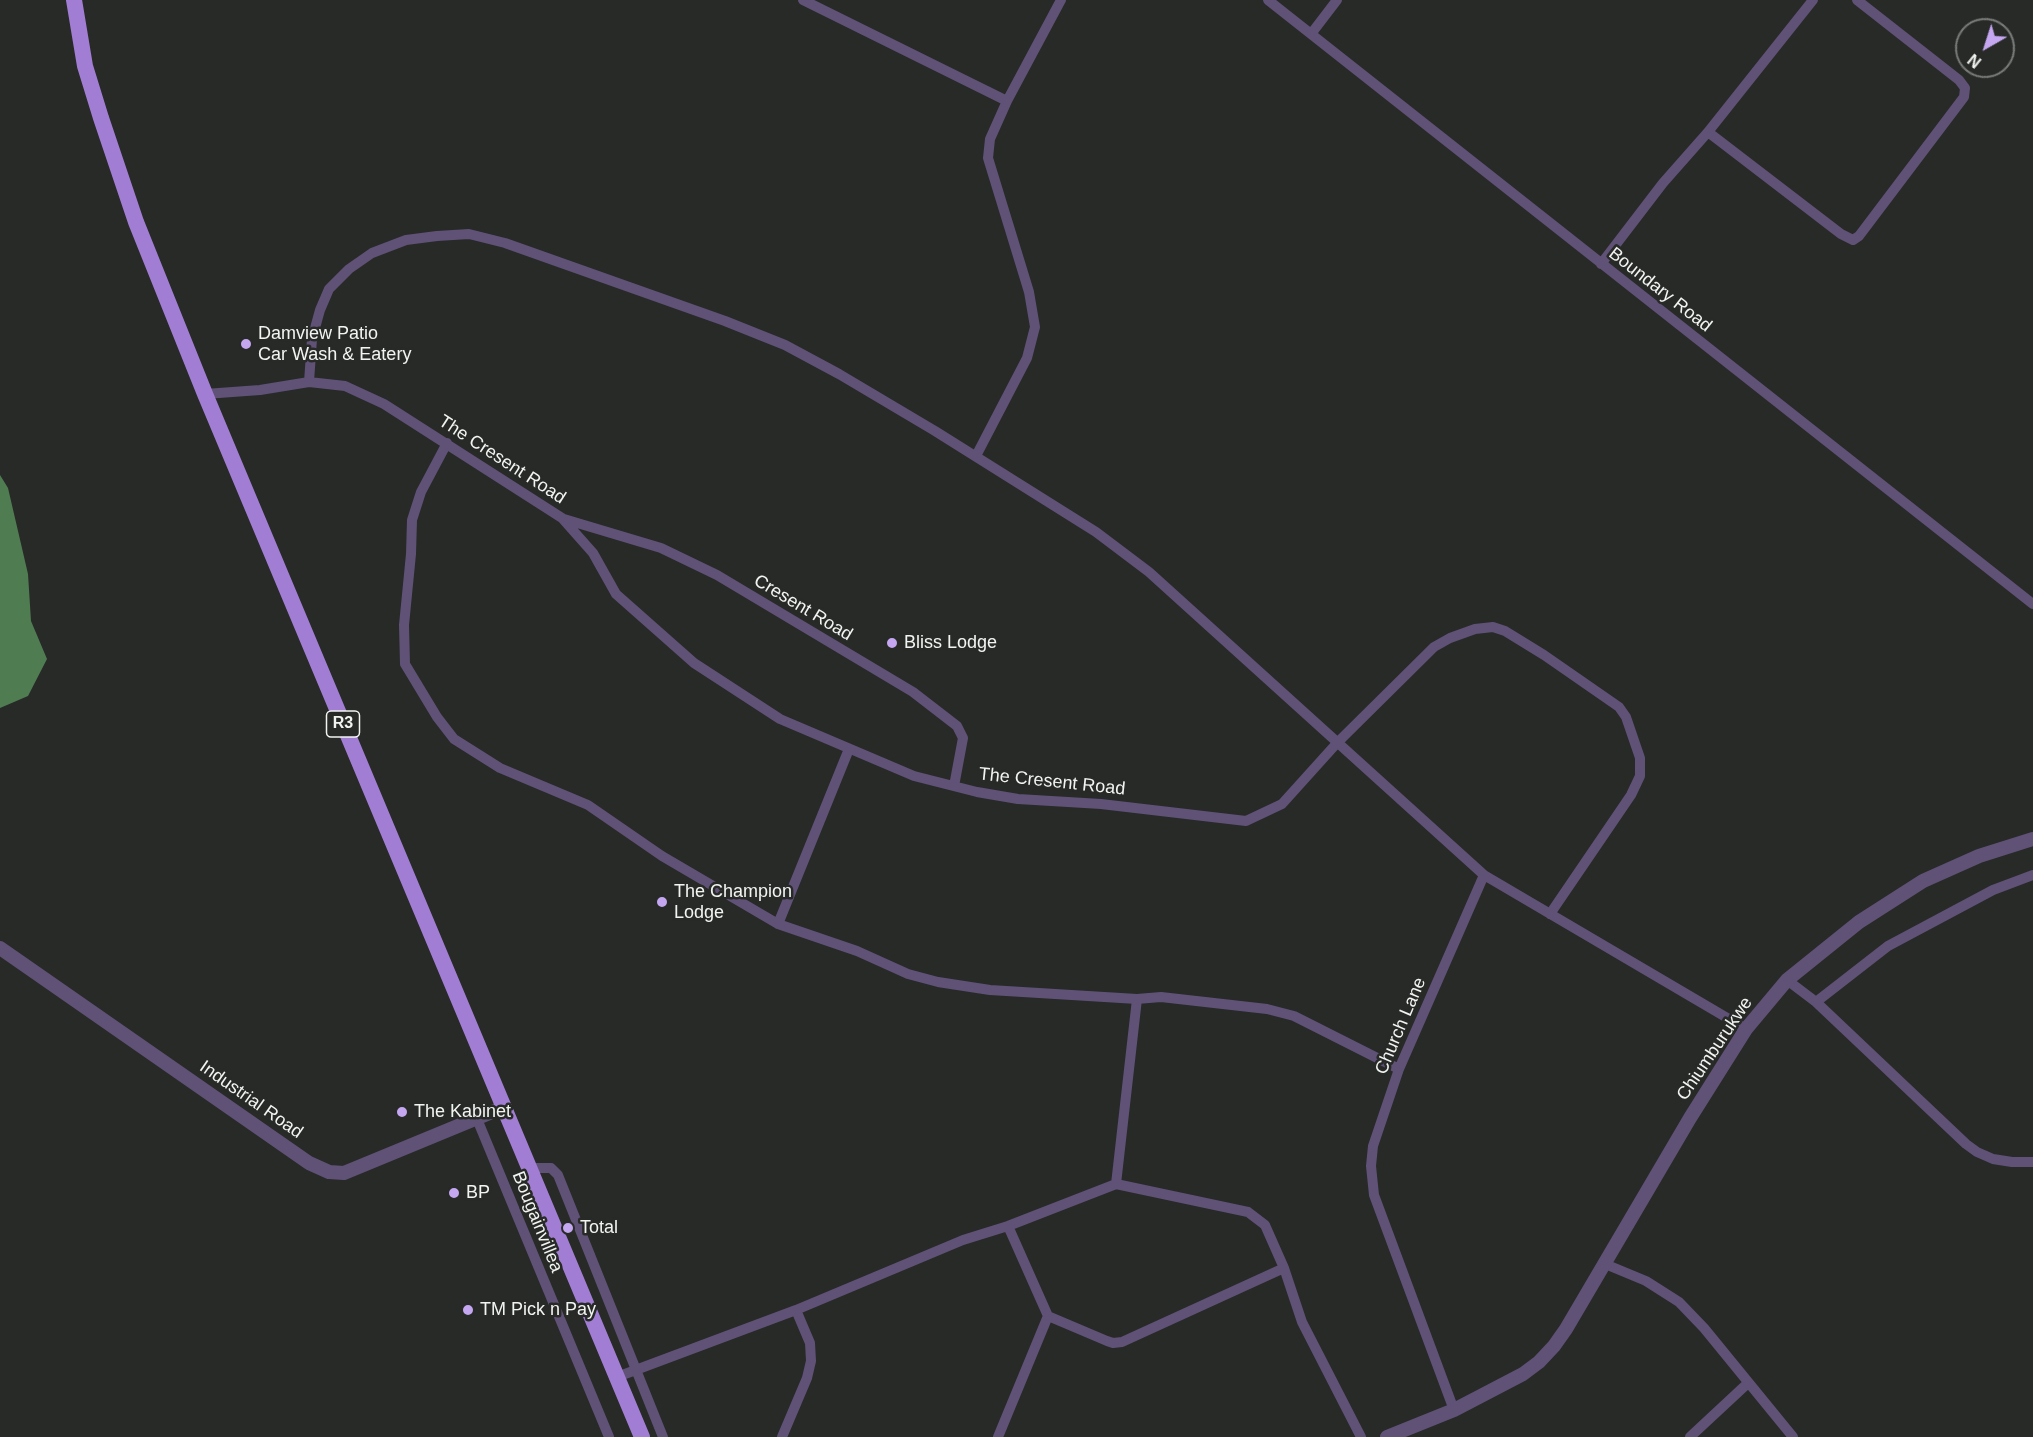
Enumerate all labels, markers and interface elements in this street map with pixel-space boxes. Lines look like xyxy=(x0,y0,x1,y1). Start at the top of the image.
north arrow xyxy=(1955,18,2015,78)
text: N xyxy=(1965,51,1984,71)
street label: Boundary Road xyxy=(1604,243,1716,337)
place label: Damview Patio Car Wash & Eatery xyxy=(258,323,411,366)
marker: Damview Patio Car Wash & Eatery xyxy=(239,337,253,351)
street label: The Cresent Road xyxy=(434,411,570,509)
street label: Cresent Road xyxy=(750,570,856,646)
place label: Bliss Lodge xyxy=(904,632,997,654)
marker: Bliss Lodge xyxy=(885,636,899,650)
road number: R3 xyxy=(326,711,360,737)
street label: The Cresent Road xyxy=(978,764,1126,800)
place label: The Champion Lodge xyxy=(674,881,792,924)
marker: The Champion Lodge xyxy=(655,895,669,909)
street label: Church Lane xyxy=(1371,974,1431,1078)
street label: Chiumburukwe xyxy=(1672,993,1758,1105)
street label: Industrial Road xyxy=(195,1056,307,1144)
place label: The Kabinet xyxy=(414,1101,511,1123)
marker: The Kabinet xyxy=(395,1105,409,1119)
street label: Bougainvillea xyxy=(507,1168,567,1276)
place label: BP xyxy=(466,1182,490,1204)
marker: BP xyxy=(447,1186,461,1200)
place label: Total xyxy=(580,1217,618,1239)
marker: Total xyxy=(561,1221,575,1235)
place label: TM Pick n Pay xyxy=(480,1299,596,1321)
marker: TM Pick n Pay xyxy=(461,1303,475,1317)

